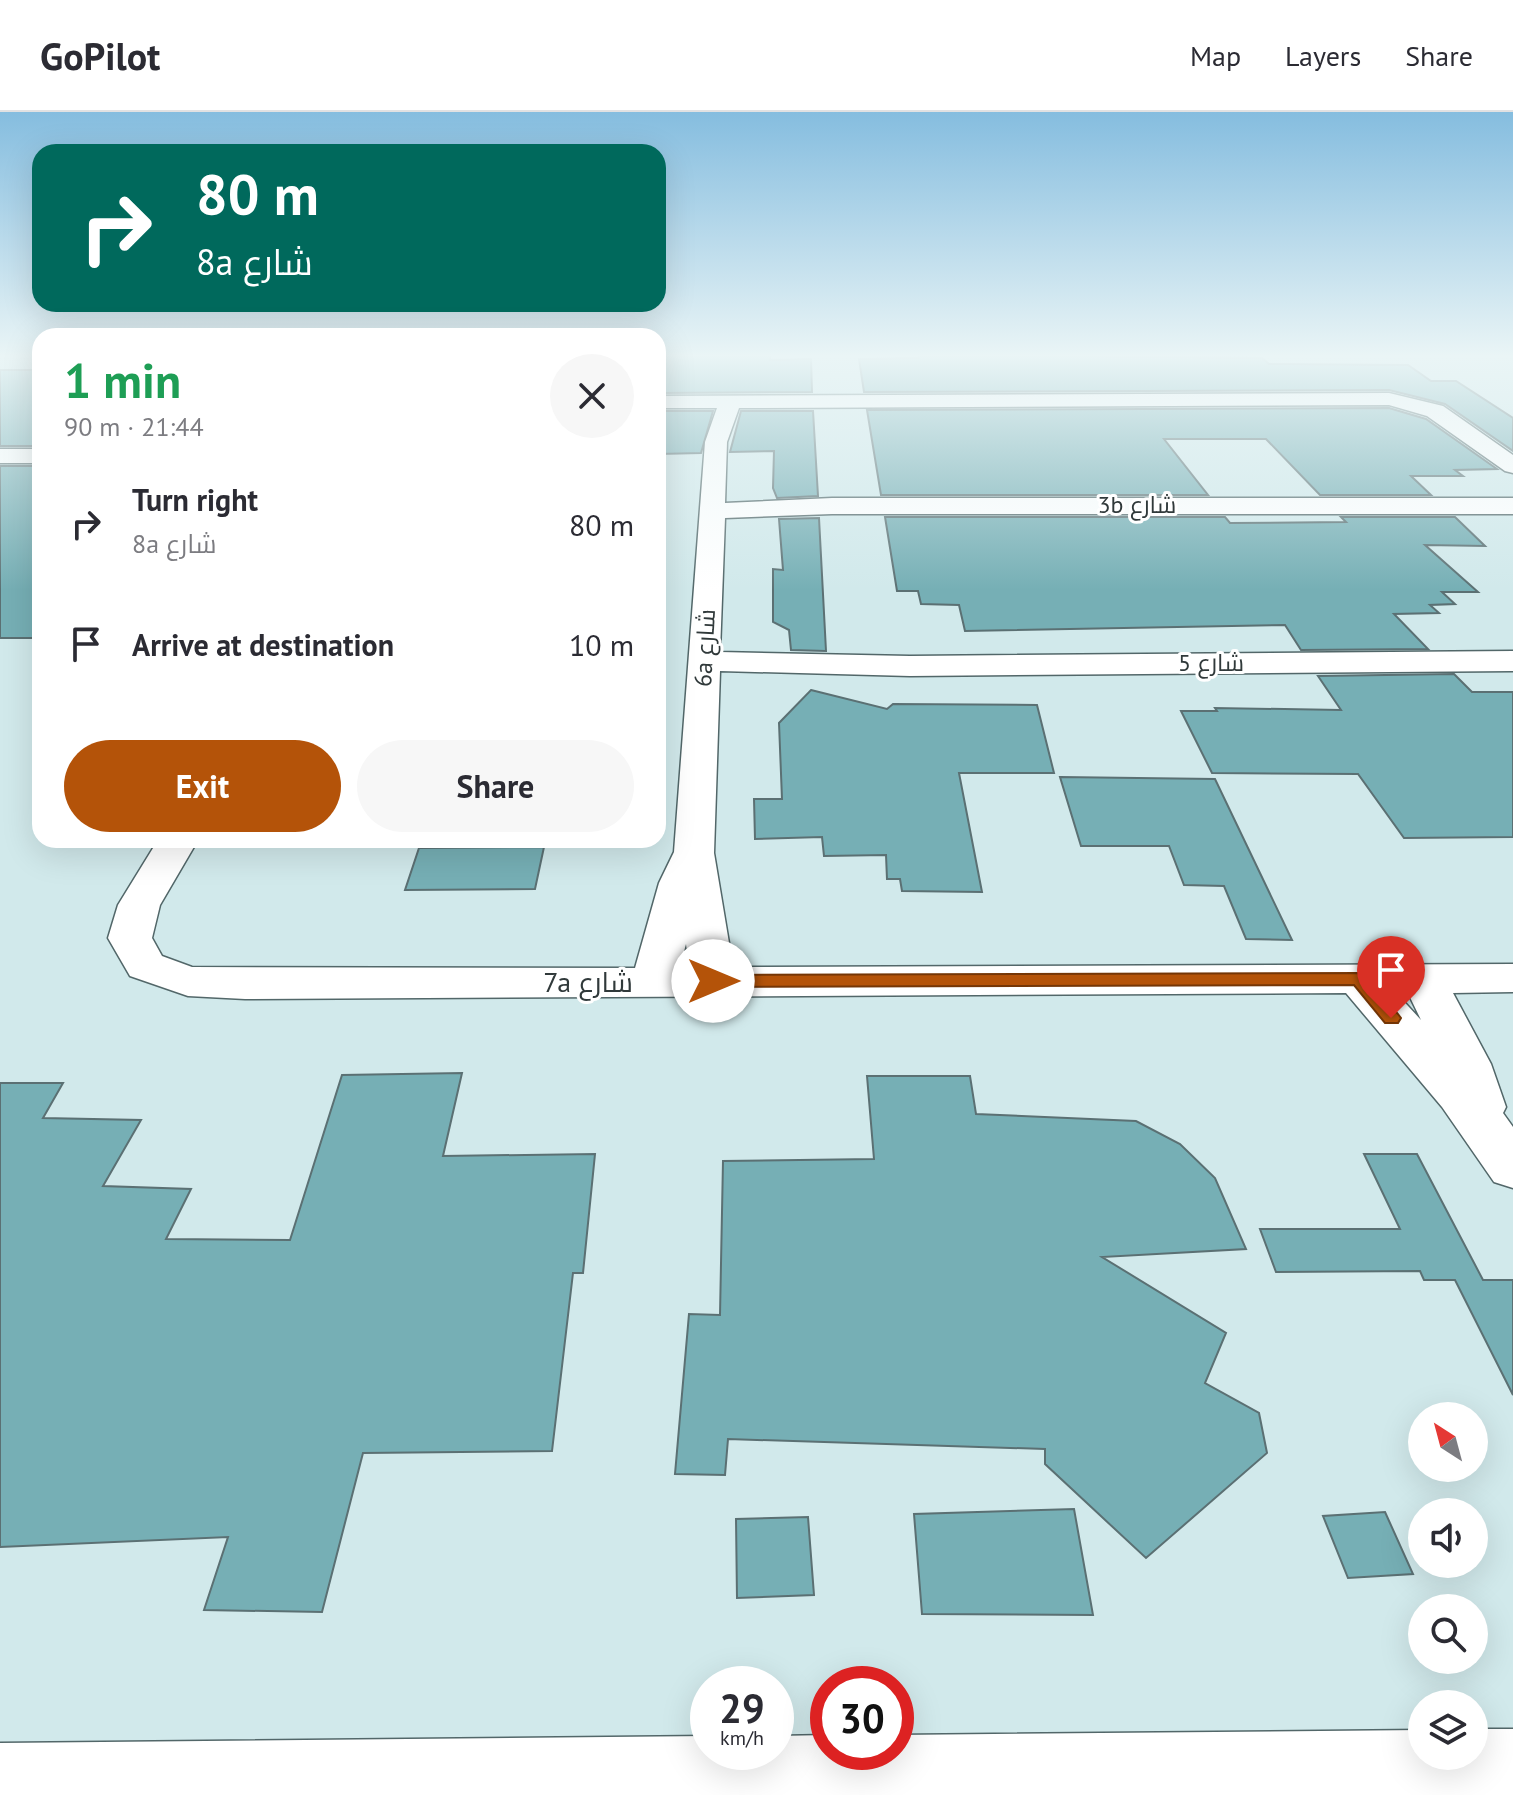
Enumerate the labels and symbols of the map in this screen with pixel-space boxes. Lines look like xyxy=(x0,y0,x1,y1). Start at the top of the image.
street label: 3b شارع xyxy=(1098,489,1176,521)
street label: 6a شارع xyxy=(687,608,723,688)
street label: شارع 5 xyxy=(1178,647,1244,679)
pin xyxy=(1357,936,1425,1018)
position arrow xyxy=(671,939,755,1023)
street label: 7a شارع xyxy=(543,963,633,1001)
north arrow xyxy=(1408,1402,1488,1482)
speed limit sign: 30 xyxy=(810,1666,914,1770)

